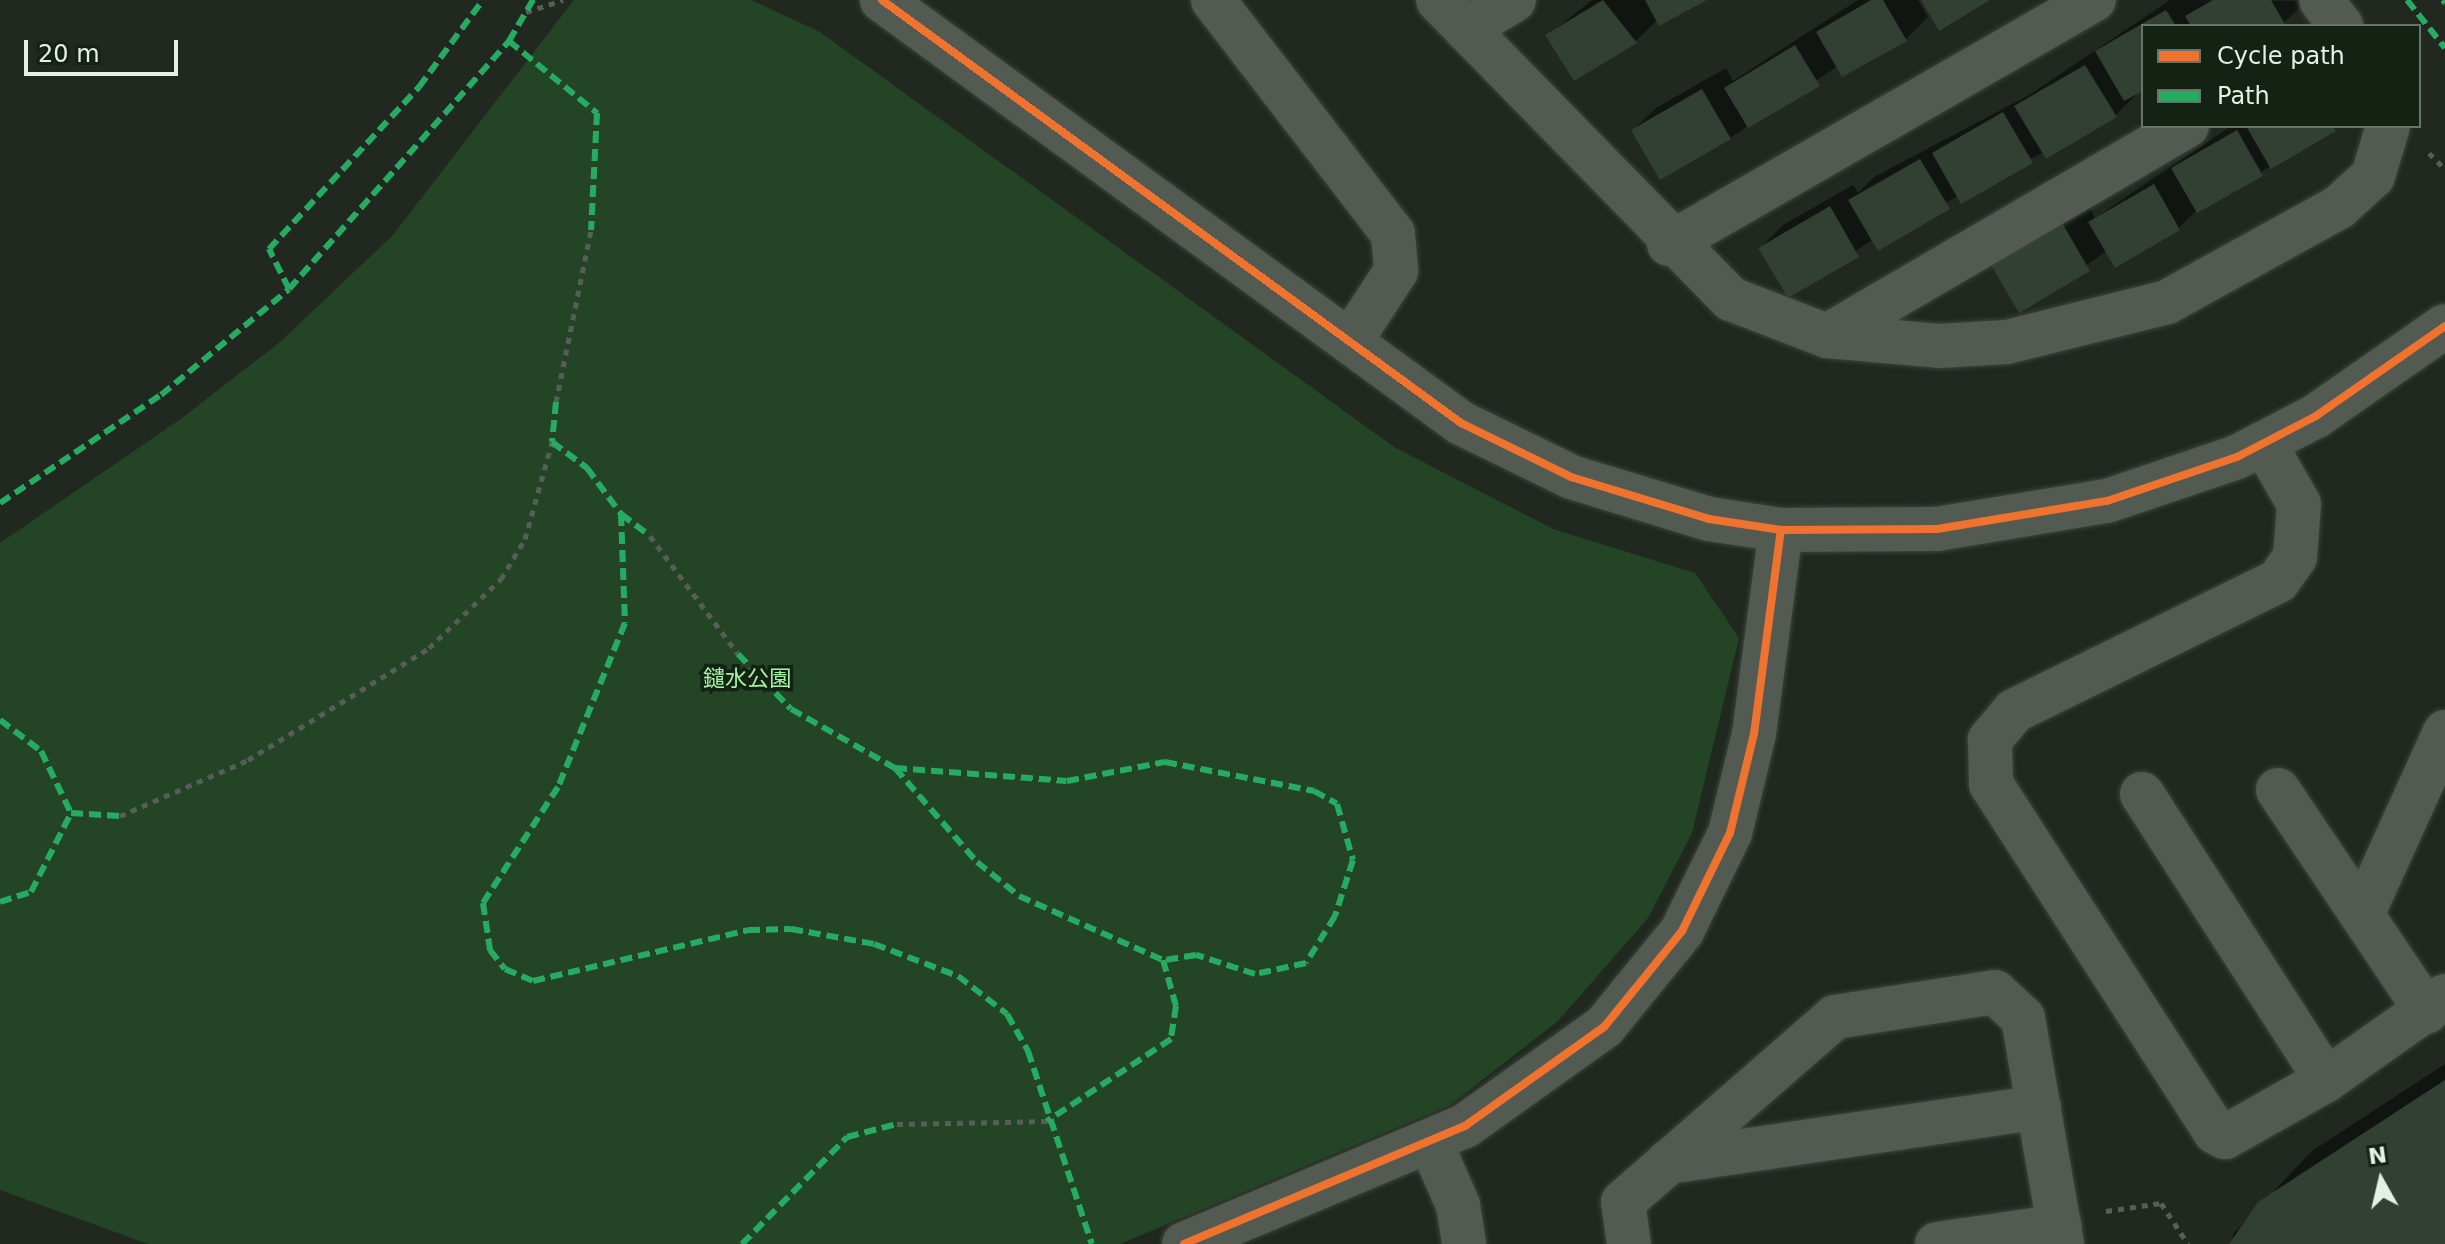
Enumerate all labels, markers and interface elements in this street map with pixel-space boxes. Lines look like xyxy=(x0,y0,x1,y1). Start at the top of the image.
scale bar xyxy=(28,24,182,74)
legend xyxy=(2141,24,2421,128)
text: 20 m xyxy=(38,40,100,68)
text: Cycle path xyxy=(2217,42,2345,70)
text: Path xyxy=(2217,82,2270,110)
park label: 鑓水公園 xyxy=(703,666,791,692)
north arrow xyxy=(2341,1140,2421,1220)
text: N xyxy=(2367,1142,2388,1169)

